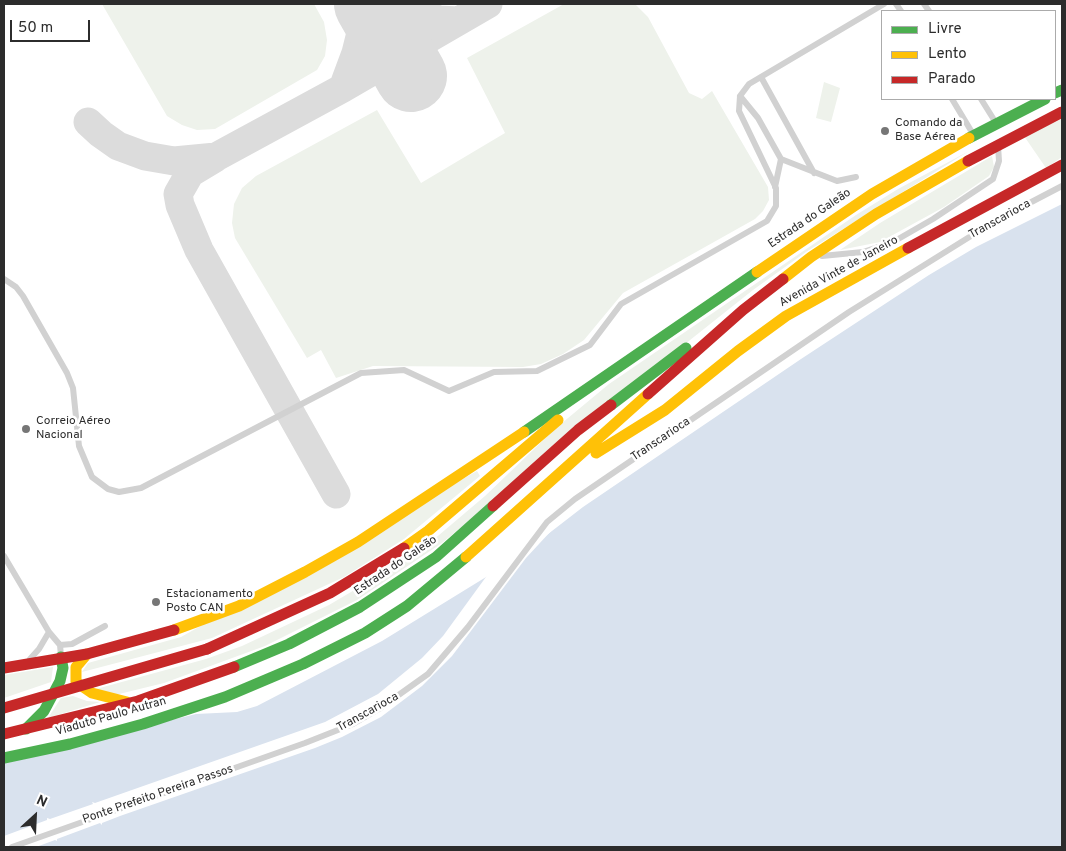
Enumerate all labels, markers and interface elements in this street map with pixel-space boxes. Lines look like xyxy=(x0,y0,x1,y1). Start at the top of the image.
scale bar xyxy=(12,10,92,42)
legend xyxy=(881,10,1056,100)
text: 50 m xyxy=(18,19,53,38)
text: Livre xyxy=(928,20,962,39)
text: Lento xyxy=(928,45,967,64)
text: Parado xyxy=(928,70,976,89)
place label: Comando da Base Aérea xyxy=(895,117,962,145)
marker: Comando da Base Aérea xyxy=(879,125,891,137)
street label: Estrada do Galeão xyxy=(766,186,854,252)
street label: Transcarioca xyxy=(967,197,1033,243)
street label: Avenida Vinte de Janeiro xyxy=(777,233,901,311)
place label: Correio Aéreo Nacional xyxy=(36,415,111,443)
street label: Transcarioca xyxy=(629,415,693,465)
marker: Correio Aéreo Nacional xyxy=(20,423,32,435)
street label: Estrada do Galeão xyxy=(352,533,440,599)
place label: Estacionamento Posto CAN xyxy=(166,588,253,616)
marker: Estacionamento Posto CAN xyxy=(150,596,162,608)
street label: Transcarioca xyxy=(335,690,401,736)
street label: Viaduto Paulo Autran xyxy=(54,694,168,740)
street label: Ponte Prefeito Pereira Passos xyxy=(81,762,235,828)
north arrow xyxy=(10,791,60,841)
text: N xyxy=(33,792,50,812)

